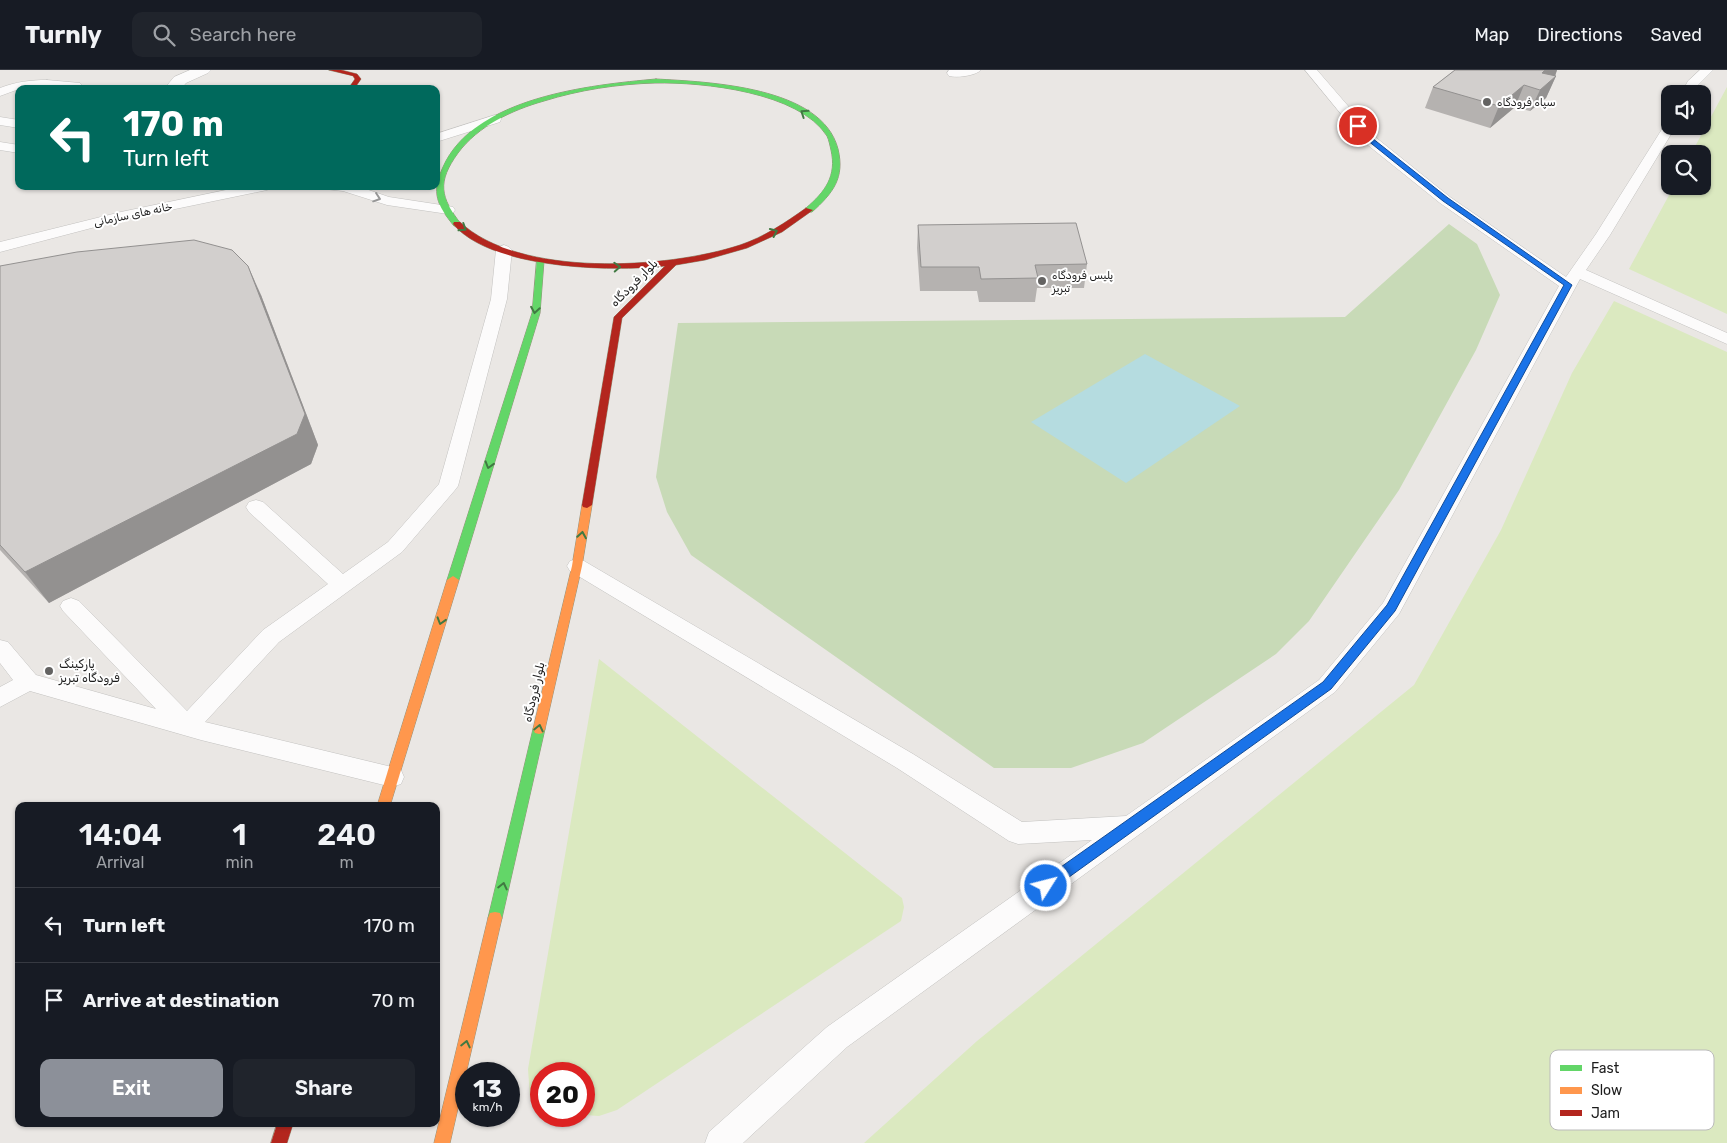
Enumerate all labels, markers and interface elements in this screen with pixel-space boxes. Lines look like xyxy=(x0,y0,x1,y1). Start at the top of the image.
search box xyxy=(132,12,482,57)
text: Turnly xyxy=(25,21,102,49)
icon: search xyxy=(150,21,178,49)
text: Search here xyxy=(190,23,296,46)
text: Map xyxy=(1474,24,1509,46)
text: Directions xyxy=(1537,24,1623,46)
text: Saved xyxy=(1651,24,1702,46)
map controls xyxy=(1661,85,1711,195)
button: sound xyxy=(1661,85,1711,135)
marker: سپاه فرودگاه xyxy=(1481,96,1493,108)
place label: سپاه فرودگاه xyxy=(1497,96,1556,110)
text: 170 m xyxy=(123,103,224,145)
icon: left xyxy=(40,105,105,170)
pin xyxy=(1337,105,1379,147)
one-way arrow xyxy=(800,110,809,120)
icon: arrive xyxy=(1344,112,1372,140)
text: Turn left xyxy=(123,145,209,172)
button: search xyxy=(1661,145,1711,195)
one-way arrow xyxy=(372,192,381,202)
street label: خانه های سازمانی xyxy=(93,200,174,229)
one-way arrow xyxy=(457,222,466,231)
one-way arrow xyxy=(769,228,778,239)
street label: بلوار فرودگاه xyxy=(607,256,661,310)
one-way arrow xyxy=(613,262,621,273)
place label: پلیس فرودگاه تبریز xyxy=(1051,269,1113,295)
marker: پلیس فرودگاه تبریز xyxy=(1036,275,1048,287)
one-way arrow xyxy=(531,306,541,314)
one-way arrow xyxy=(484,461,494,469)
one-way arrow xyxy=(577,531,587,540)
one-way arrow xyxy=(436,616,446,624)
place label: پارکینگ فرودگاه تبریز xyxy=(58,657,120,686)
street label: بلوار فرودگاه xyxy=(520,661,549,724)
marker: پارکینگ فرودگاه تبریز xyxy=(43,665,55,677)
one-way arrow xyxy=(534,723,544,732)
text: 14:04 xyxy=(79,817,162,853)
text: 1 xyxy=(232,817,247,853)
text: 240 xyxy=(317,817,376,853)
text: Arrival xyxy=(96,853,144,872)
text: min xyxy=(226,853,253,872)
text: m xyxy=(340,853,354,872)
position arrow xyxy=(1019,859,1071,911)
one-way arrow xyxy=(497,882,507,891)
icon: left xyxy=(40,911,68,939)
text: Turn left xyxy=(83,914,165,937)
text: 170 m xyxy=(364,914,415,937)
icon: arrive xyxy=(40,986,68,1014)
text: Arrive at destination xyxy=(83,989,279,1012)
text: 70 m xyxy=(372,989,415,1012)
one-way arrow xyxy=(460,1040,470,1049)
legend xyxy=(1550,1050,1714,1130)
button: Exit xyxy=(40,1059,223,1117)
button: Share xyxy=(233,1059,415,1117)
text: Fast xyxy=(1591,1060,1620,1077)
speed limit sign: 20 xyxy=(530,1062,595,1127)
text: 13 xyxy=(473,1074,502,1103)
text: Slow xyxy=(1591,1082,1622,1099)
text: km/h xyxy=(473,1100,502,1114)
text: Jam xyxy=(1591,1105,1620,1122)

